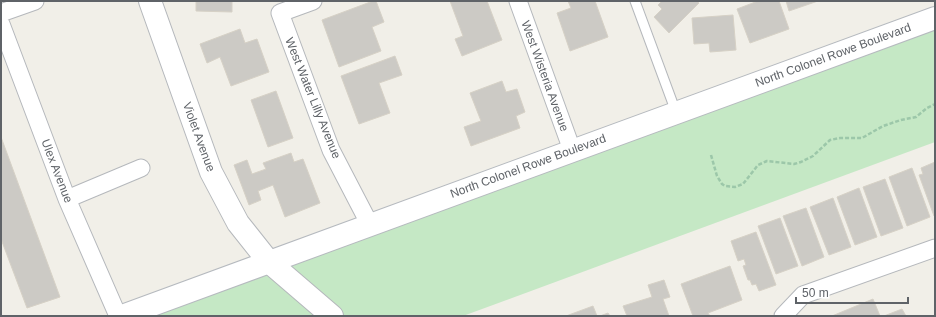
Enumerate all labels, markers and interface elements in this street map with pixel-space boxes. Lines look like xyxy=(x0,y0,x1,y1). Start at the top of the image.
street label: West Wisteria Avenue xyxy=(518,19,572,134)
street label: North Colonel Rowe Boulevard xyxy=(753,20,913,90)
street label: West Water Lilly Avenue xyxy=(282,35,344,161)
street label: Violet Avenue xyxy=(180,100,218,174)
street label: North Colonel Rowe Boulevard xyxy=(448,131,608,201)
street label: Ulex Avenue xyxy=(38,137,76,205)
scale bar xyxy=(796,279,908,305)
text: 50 m xyxy=(802,286,829,300)

